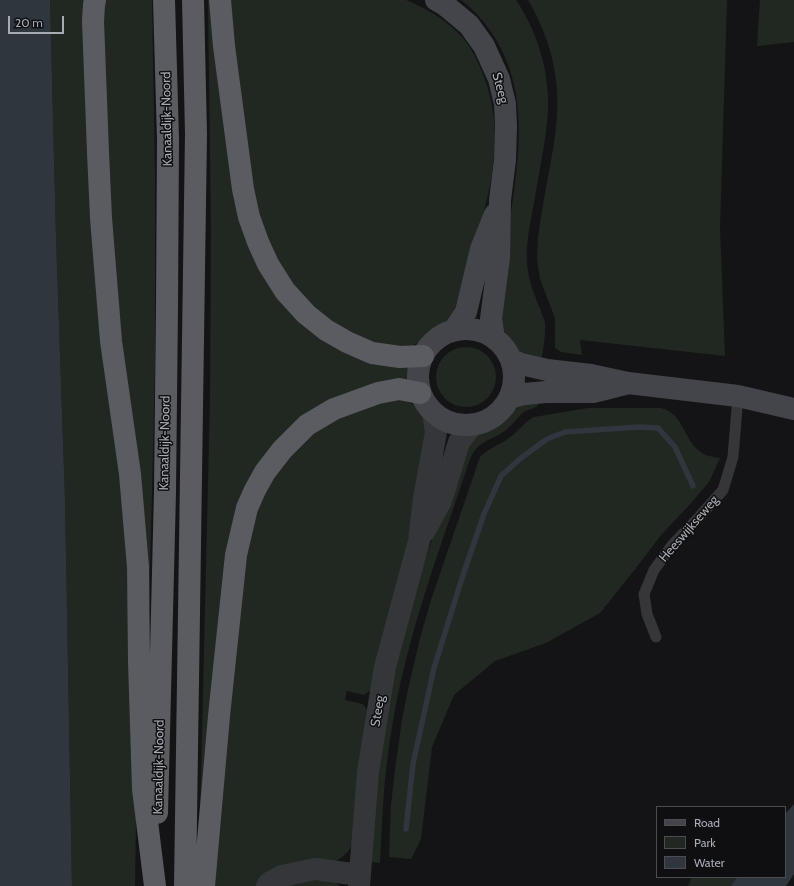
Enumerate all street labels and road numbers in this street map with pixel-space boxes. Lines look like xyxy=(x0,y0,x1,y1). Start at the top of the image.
street label: Steeg xyxy=(488,71,512,105)
street label: Kanaaldijk-Noord xyxy=(158,72,176,166)
street label: Kanaaldijk-Noord xyxy=(156,396,174,490)
street label: Heeswijkseweg xyxy=(656,493,722,565)
street label: Steeg xyxy=(368,694,388,728)
street label: Kanaaldijk-Noord xyxy=(150,720,168,814)

